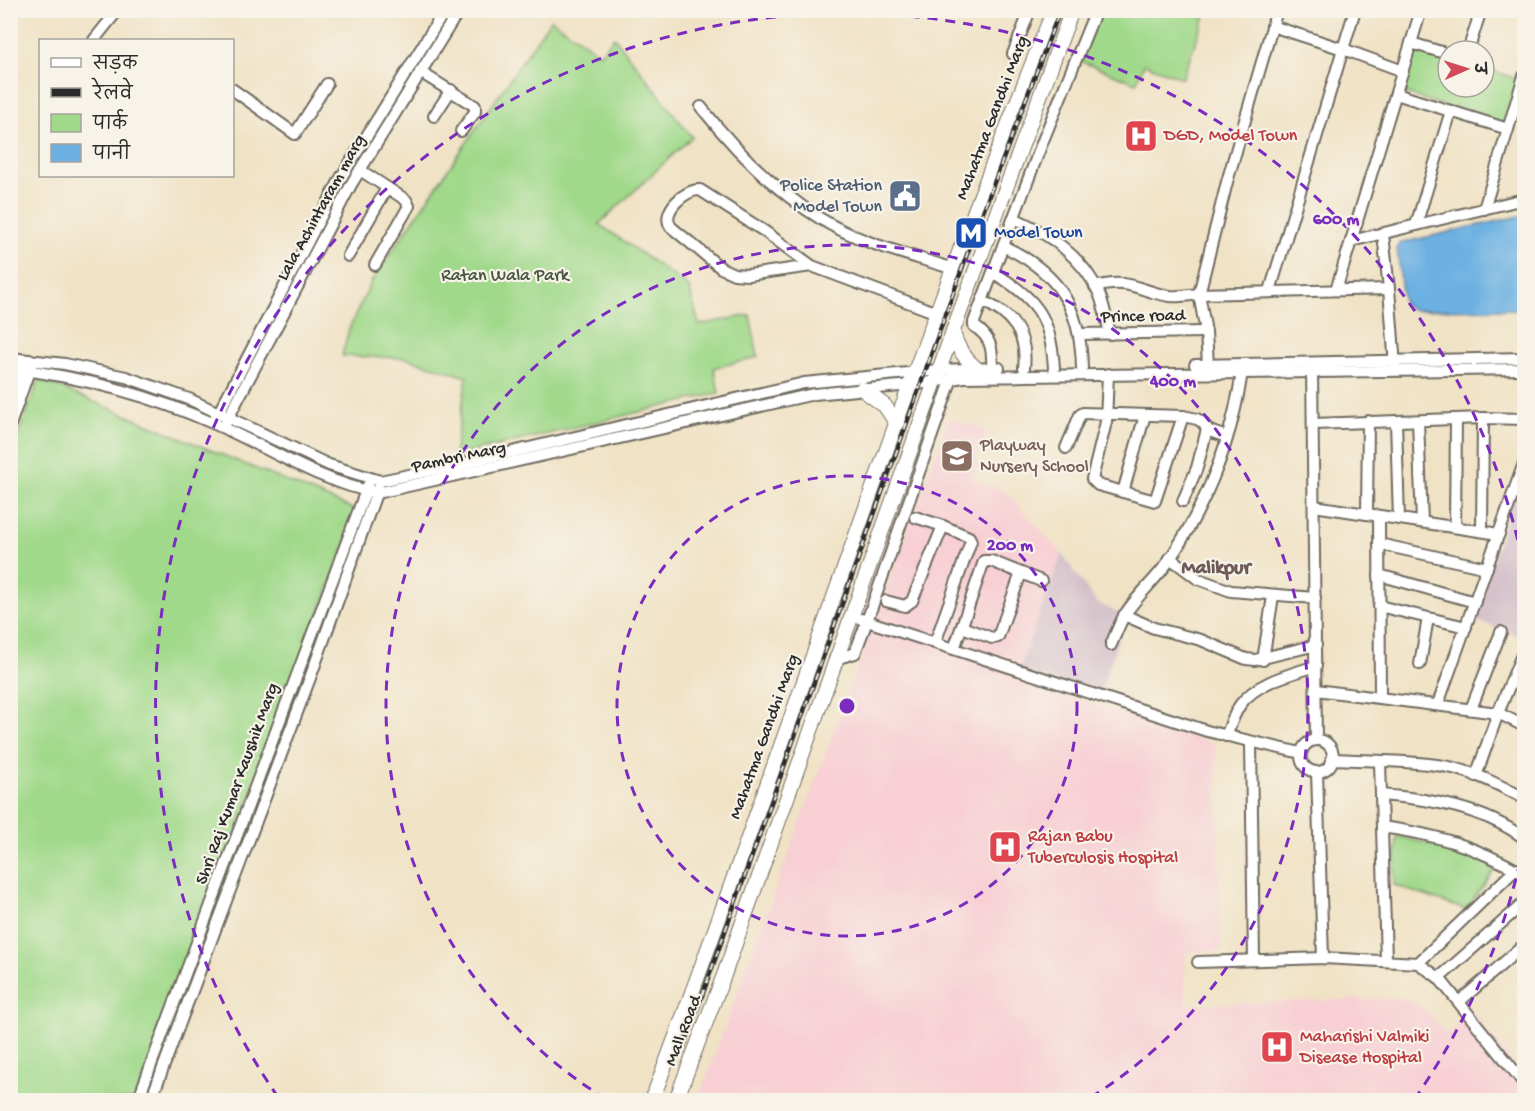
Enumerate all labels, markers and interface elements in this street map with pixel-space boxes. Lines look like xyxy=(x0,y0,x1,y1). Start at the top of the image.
street label: Mahatma Gandhi Marg xyxy=(952,33,1034,203)
legend xyxy=(39,39,234,177)
north arrow xyxy=(1436,39,1496,99)
text: सड़क xyxy=(92,55,138,76)
text: उ xyxy=(1468,61,1487,76)
text: रेलवे xyxy=(91,77,134,106)
text: पार्क xyxy=(92,109,128,136)
hospital icon: DGD, Model Town xyxy=(1123,118,1159,154)
place label: DGD, Model Town xyxy=(1163,126,1298,147)
street label: Lala Achintaram marg xyxy=(273,131,371,285)
text: पानी xyxy=(92,139,131,166)
place label: Police Station Model Town xyxy=(779,176,882,218)
public building icon: Police Station Model Town xyxy=(887,178,923,214)
text: 600 m xyxy=(1313,210,1360,231)
metro station icon: Model Town xyxy=(953,215,989,251)
place label: Model Town xyxy=(994,223,1083,244)
park label: Ratan Wala Park xyxy=(441,266,571,287)
street label: Prince road xyxy=(1099,306,1187,328)
text: 400 m xyxy=(1149,372,1196,393)
place label: Playway Nursery School xyxy=(979,436,1089,478)
street label: Pambri Marg xyxy=(409,438,508,478)
school or university icon: Playway Nursery School xyxy=(939,438,975,474)
text: 200 m xyxy=(987,536,1033,557)
district label: Malikpur xyxy=(1182,558,1252,581)
street label: Mahatma Gandhi Marg xyxy=(725,652,805,822)
street label: Shri Raj Kumar Kaushik Marg xyxy=(192,680,284,888)
centre of rings xyxy=(837,696,857,716)
place label: Rajan Babu Tuberculosis Hospital xyxy=(1027,827,1178,869)
hospital icon: Rajan Babu Tuberculosis Hospital xyxy=(987,829,1023,865)
street label: Mall Road xyxy=(661,991,708,1069)
place label: Maharishi Valmiki Disease Hospital xyxy=(1299,1027,1430,1069)
hospital icon: Maharishi Valmiki Disease Hospital xyxy=(1259,1029,1295,1065)

